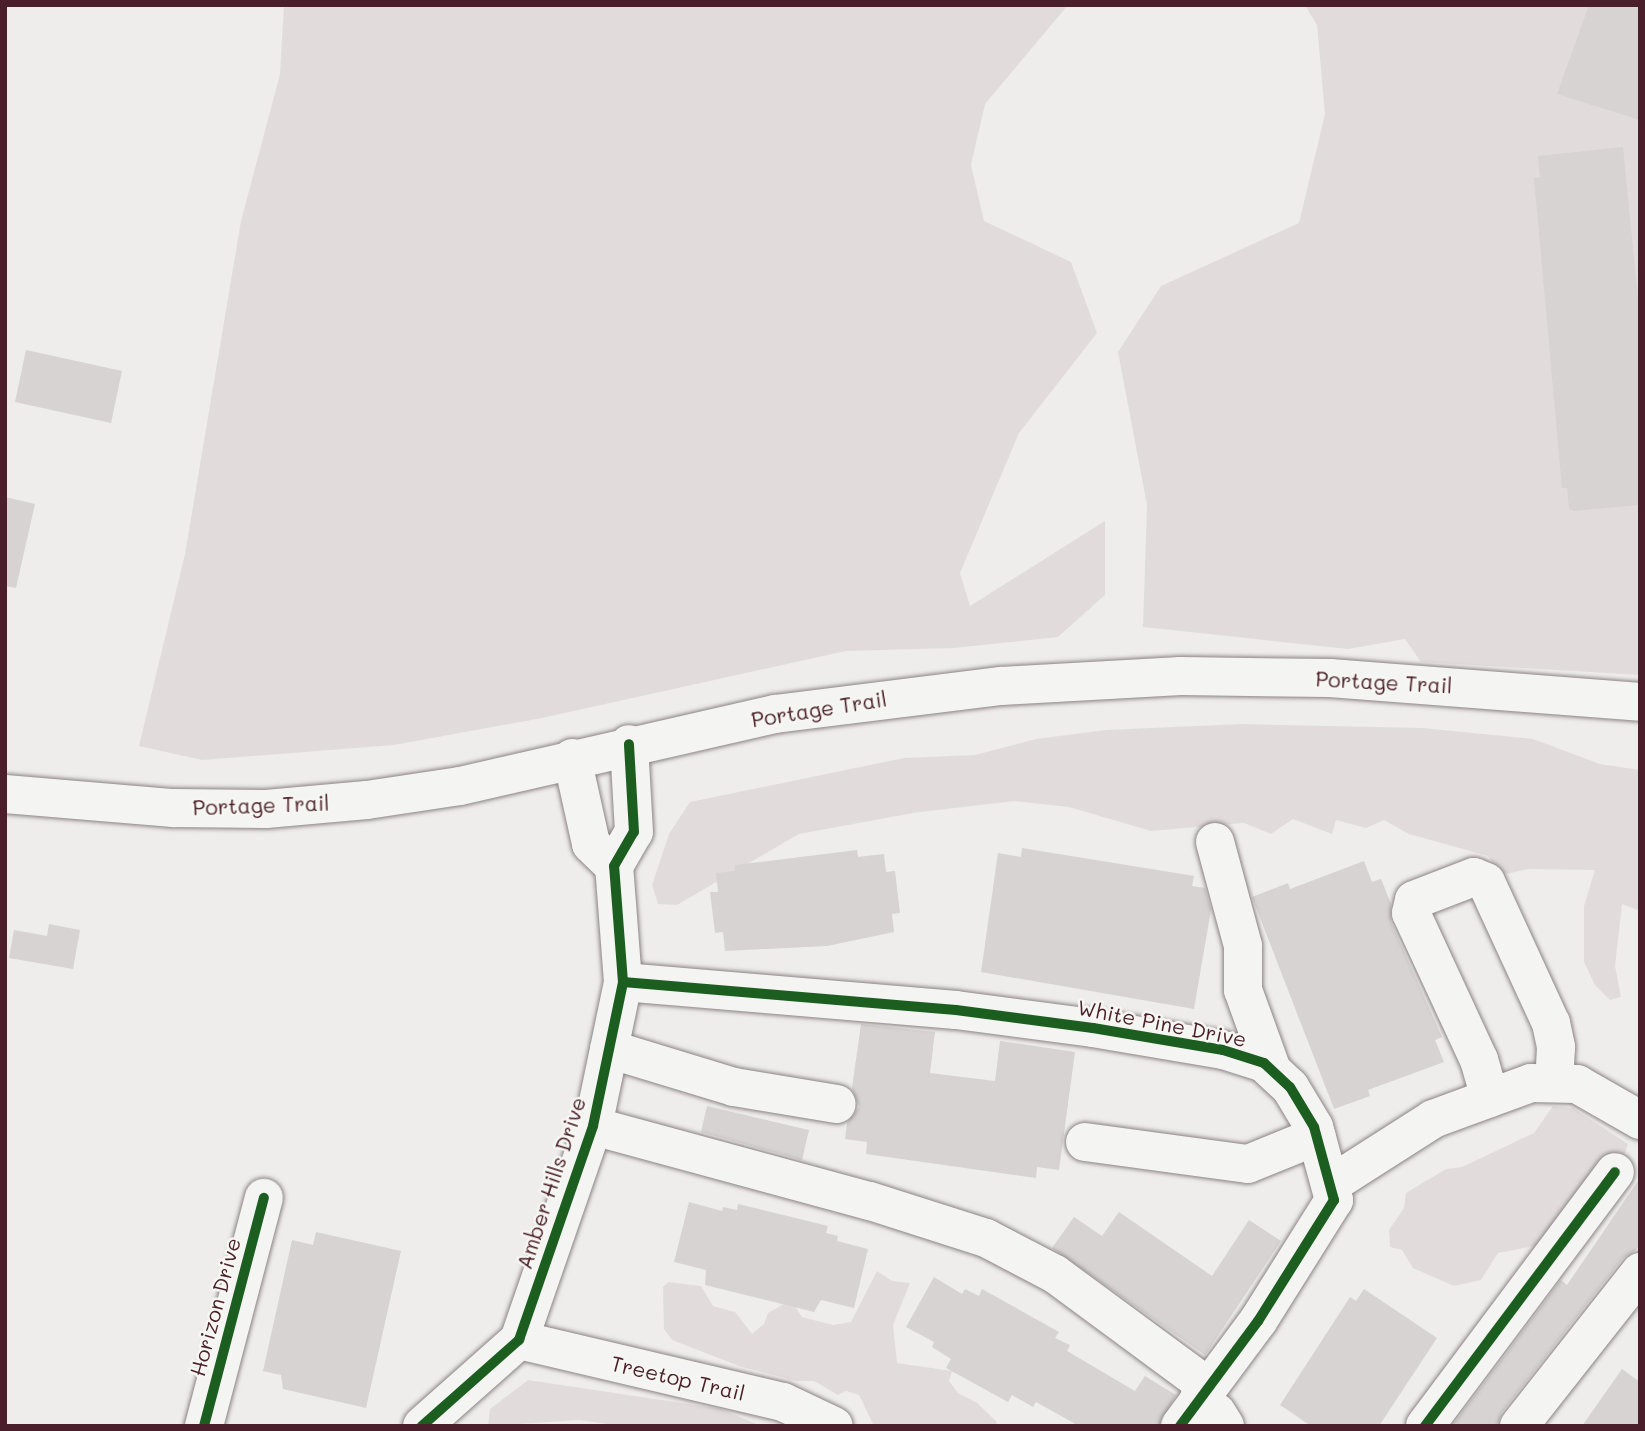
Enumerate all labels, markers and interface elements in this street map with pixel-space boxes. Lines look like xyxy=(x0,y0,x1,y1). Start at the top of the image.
street label: Portage Trail xyxy=(1315,666,1453,698)
street label: Portage Trail xyxy=(749,686,889,732)
street label: Portage Trail xyxy=(192,790,330,820)
street label: White Pine Drive xyxy=(1075,994,1249,1052)
street label: Amber Hills Drive xyxy=(511,1094,591,1272)
street label: Horizon Drive xyxy=(184,1235,246,1379)
street label: Treetop Trail xyxy=(609,1350,747,1406)

